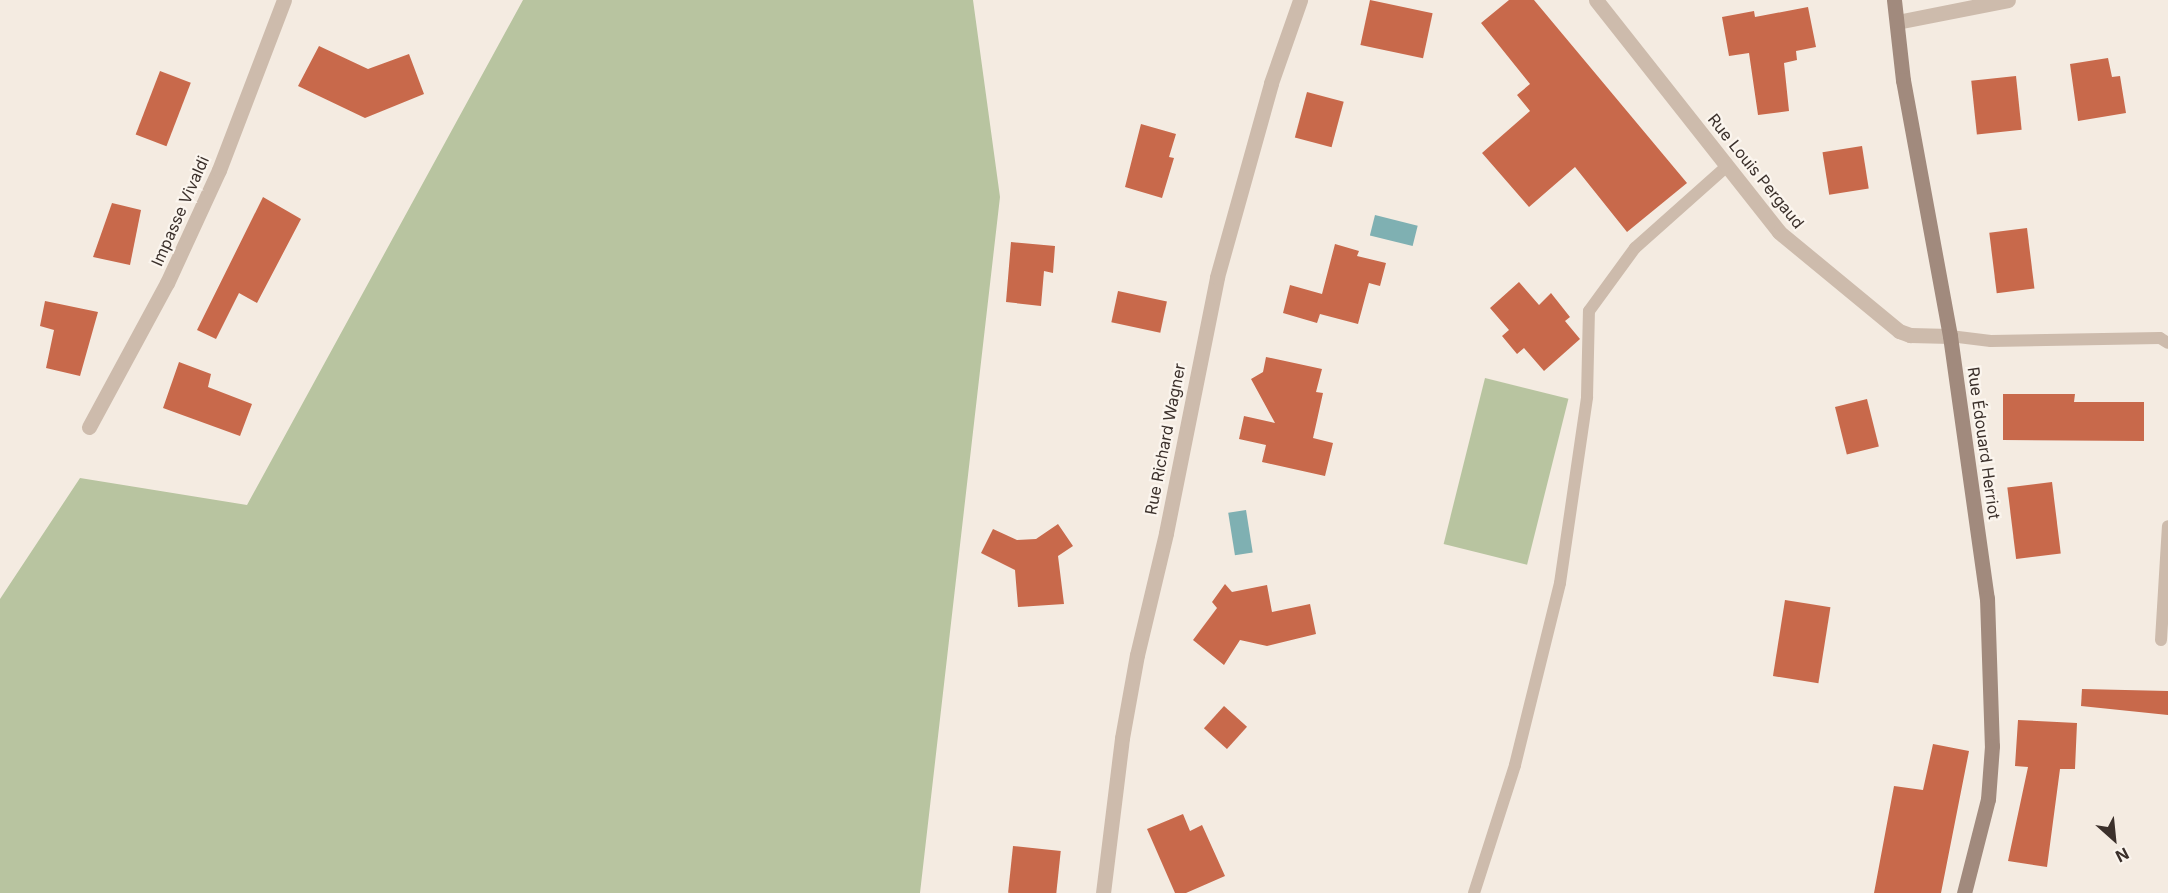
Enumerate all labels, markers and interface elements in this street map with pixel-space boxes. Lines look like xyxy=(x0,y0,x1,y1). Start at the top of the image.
street label: Rue Louis Pergaud xyxy=(1704,110,1808,232)
street label: Impasse Vivaldi xyxy=(147,153,213,269)
street label: Rue Richard Wagner xyxy=(1141,362,1189,516)
street label: Rue Édouard Herriot xyxy=(1964,366,2004,520)
north arrow xyxy=(2084,809,2144,869)
text: N xyxy=(2112,843,2132,867)

